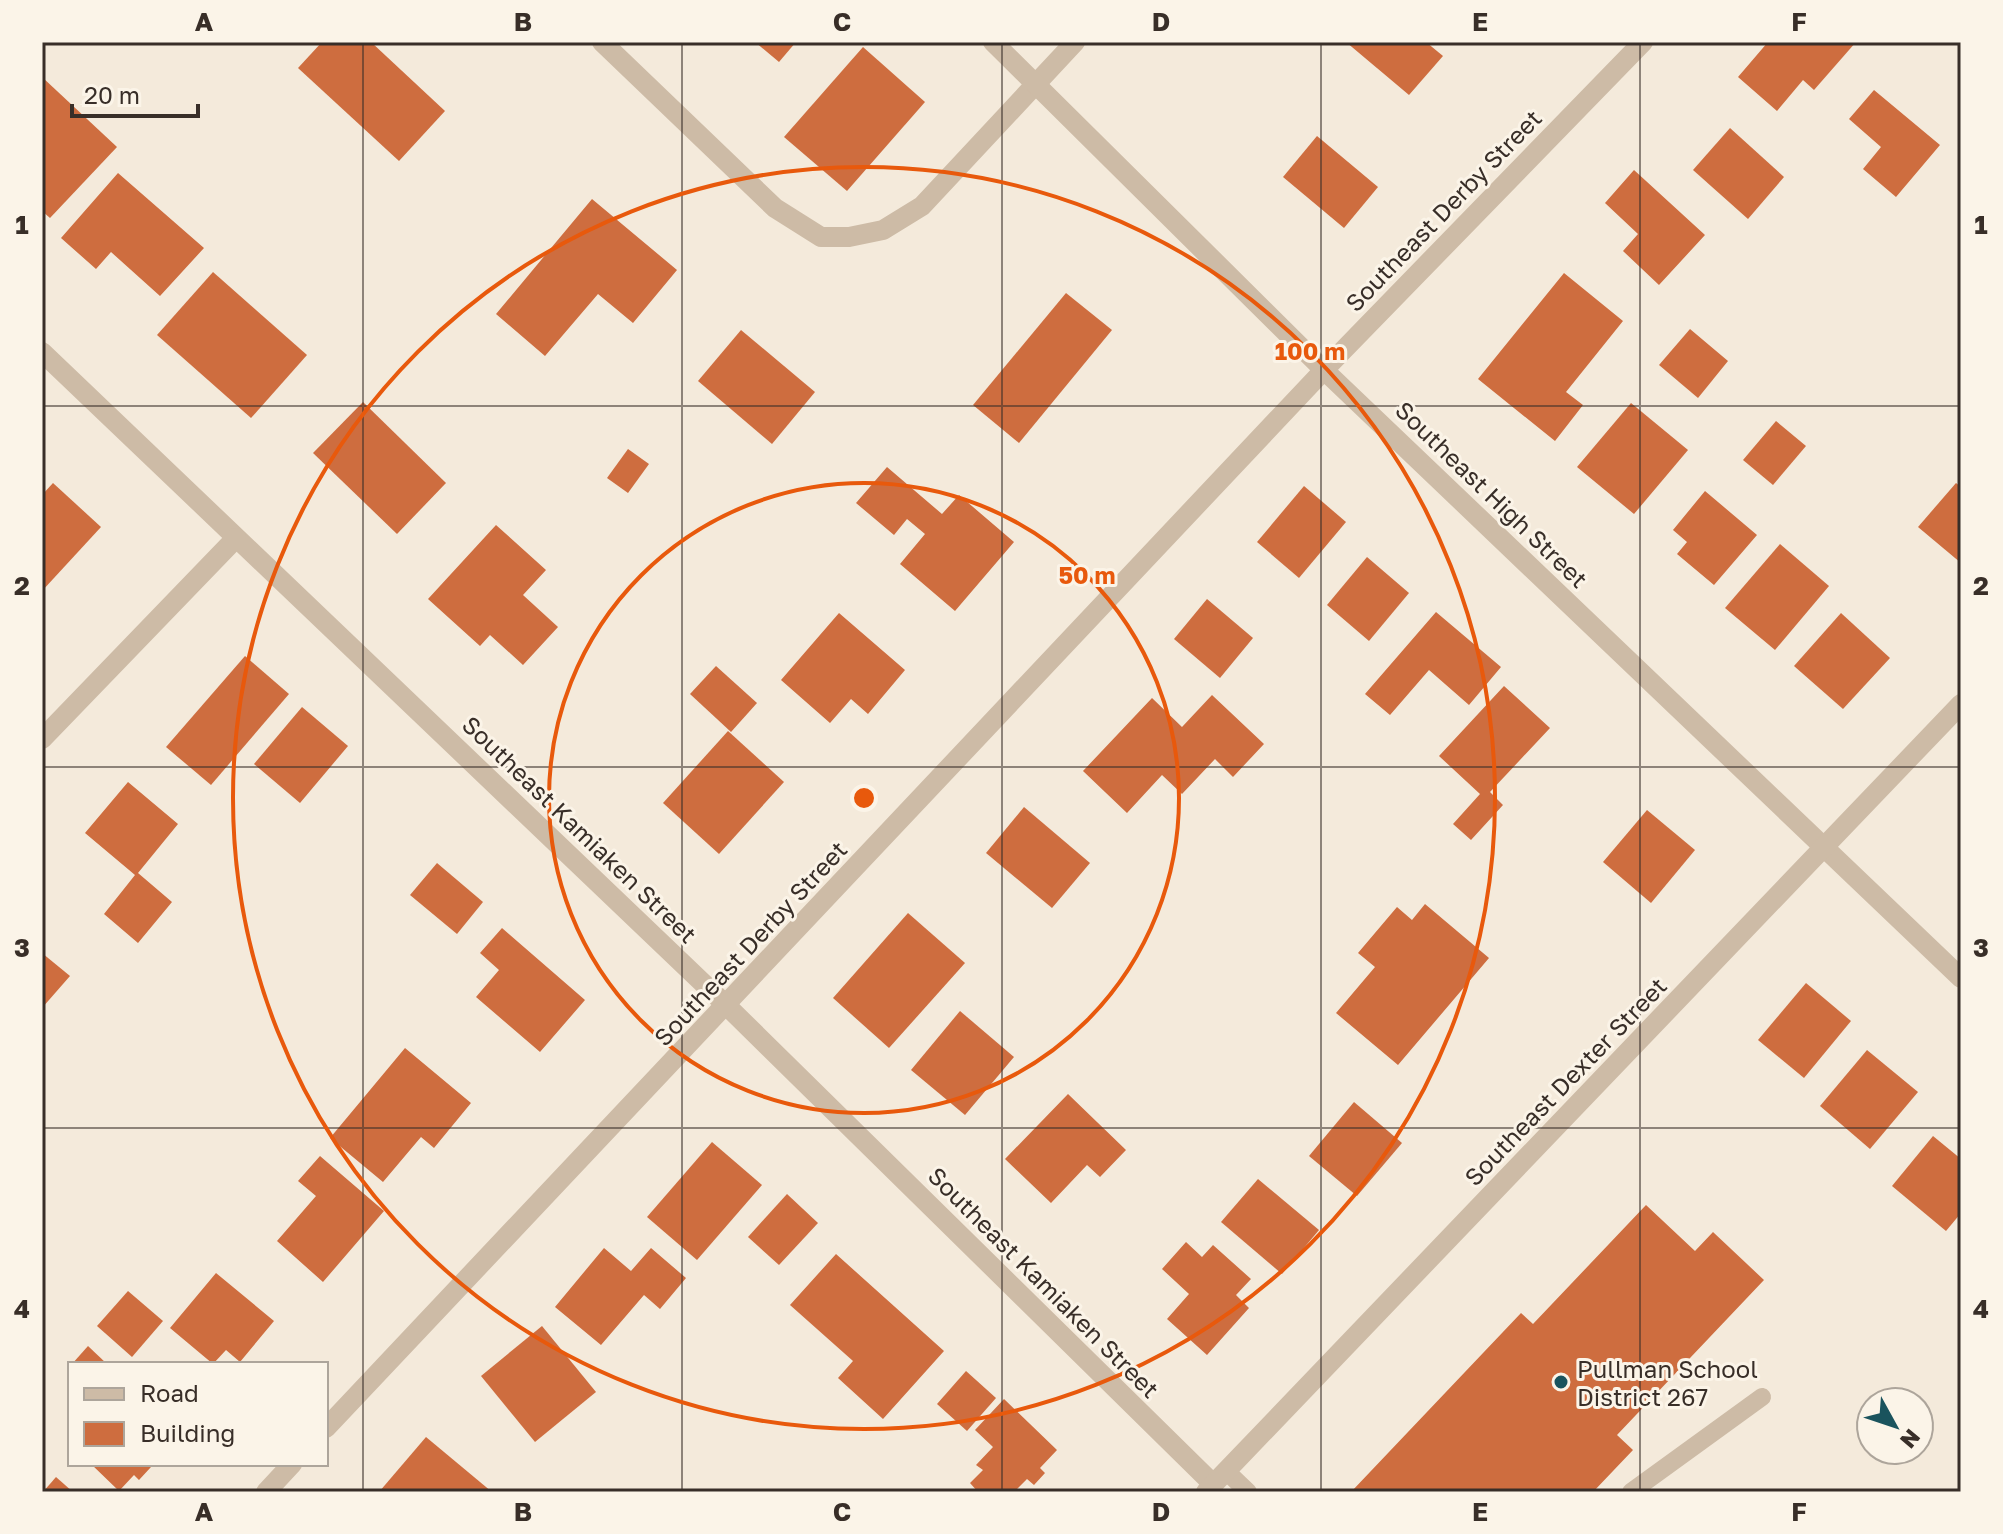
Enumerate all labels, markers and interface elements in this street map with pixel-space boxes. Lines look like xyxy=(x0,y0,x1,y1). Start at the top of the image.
text: A xyxy=(195,6,214,37)
text: B xyxy=(514,6,532,37)
text: C xyxy=(833,6,851,37)
text: D xyxy=(1152,6,1170,37)
text: E xyxy=(1472,6,1488,37)
text: F xyxy=(1791,6,1807,37)
scale bar xyxy=(72,68,198,118)
text: 20 m xyxy=(84,80,140,109)
street label: Southeast Derby Street xyxy=(1339,103,1547,317)
text: 1 xyxy=(15,209,29,240)
text: 1 xyxy=(1974,209,1988,240)
text: 100 m xyxy=(1275,336,1345,365)
street label: Southeast High Street xyxy=(1390,395,1594,593)
text: 50 m xyxy=(1058,560,1116,589)
text: 2 xyxy=(14,570,30,601)
text: 2 xyxy=(1973,570,1989,601)
street label: Southeast Kamiaken Street xyxy=(457,709,703,949)
centre of rings xyxy=(850,784,878,812)
street label: Southeast Derby Street xyxy=(648,835,852,1051)
text: 3 xyxy=(14,932,30,963)
text: 3 xyxy=(1973,932,1989,963)
street label: Southeast Dexter Street xyxy=(1458,971,1672,1191)
street label: Southeast Kamiaken Street xyxy=(923,1161,1165,1403)
text: 4 xyxy=(14,1293,30,1324)
text: 4 xyxy=(1973,1293,1989,1324)
place label: Pullman School District 267 xyxy=(1577,1354,1758,1411)
legend xyxy=(68,1362,328,1466)
marker: Pullman School District 267 xyxy=(1552,1373,1570,1391)
text: Road xyxy=(140,1378,199,1407)
north arrow xyxy=(1855,1386,1935,1466)
text: Building xyxy=(140,1418,235,1447)
text: N xyxy=(1895,1424,1926,1454)
text: A xyxy=(195,1496,214,1527)
text: B xyxy=(514,1496,532,1527)
text: C xyxy=(833,1496,851,1527)
text: D xyxy=(1152,1496,1170,1527)
text: E xyxy=(1472,1496,1488,1527)
text: F xyxy=(1791,1496,1807,1527)

